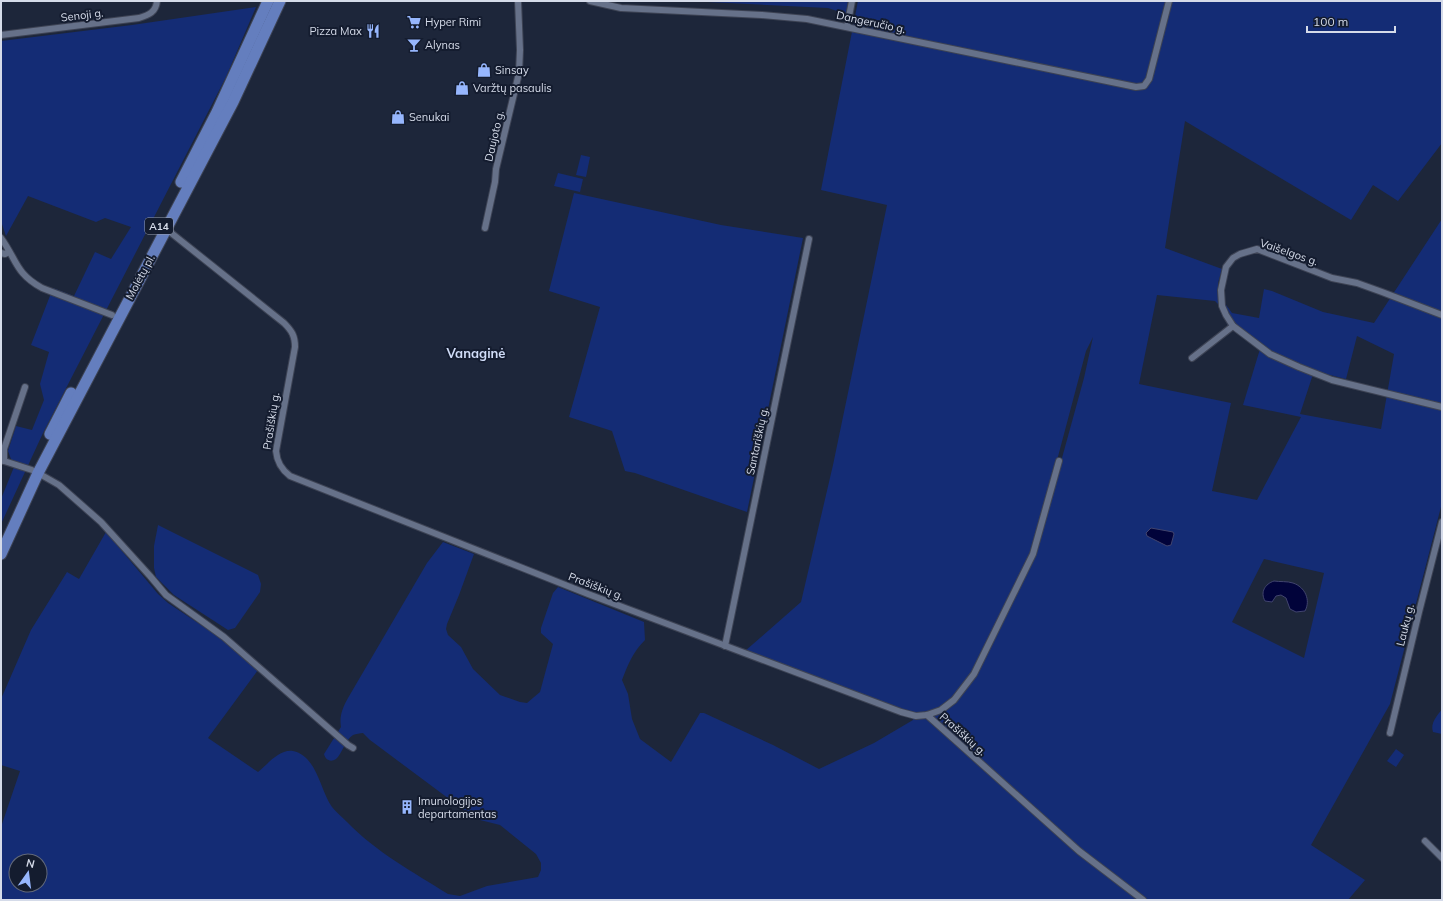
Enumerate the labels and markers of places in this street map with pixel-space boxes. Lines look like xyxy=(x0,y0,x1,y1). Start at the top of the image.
supermarket icon: Hyper Rimi xyxy=(406,14,422,30)
place label: Hyper Rimi xyxy=(425,15,481,29)
restaurant icon: Pizza Max xyxy=(365,23,381,39)
place label: Pizza Max xyxy=(309,24,362,38)
bar icon: Alynas xyxy=(406,37,422,53)
place label: Alynas xyxy=(425,38,460,52)
shop icon: Sinsay xyxy=(476,62,492,78)
place label: Sinsay xyxy=(495,63,529,77)
shop icon: Varžtų pasaulis xyxy=(454,80,470,96)
place label: Varžtų pasaulis xyxy=(473,81,552,95)
shop icon: Senukai xyxy=(390,109,406,125)
place label: Senukai xyxy=(409,110,449,124)
place label: Imunologijos departamentas xyxy=(418,794,497,821)
building icon: Imunologijos departamentas xyxy=(399,799,415,815)

